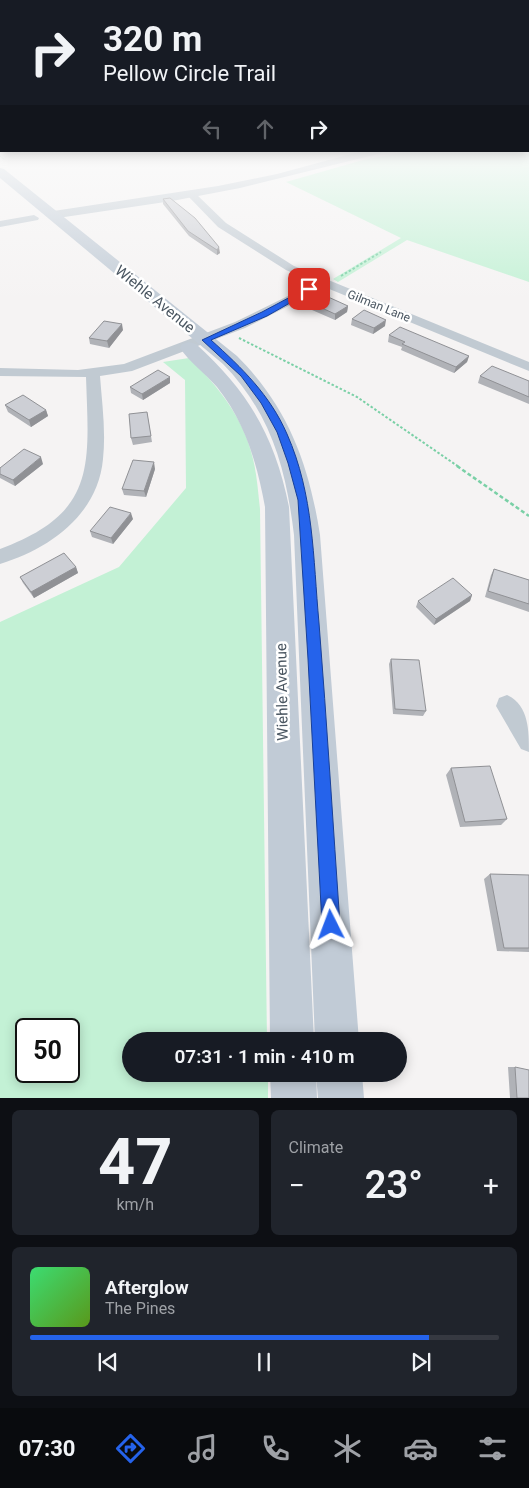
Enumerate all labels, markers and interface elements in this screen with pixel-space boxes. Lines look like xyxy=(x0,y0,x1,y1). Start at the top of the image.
text: 320 m xyxy=(103,19,202,60)
icon: right xyxy=(20,20,85,85)
text: Pellow Circle Trail xyxy=(103,61,276,86)
icon: left xyxy=(198,115,226,143)
icon: ahead xyxy=(251,115,279,143)
icon: right xyxy=(304,115,332,143)
street label: Wiehle Avenue xyxy=(111,261,199,337)
pin xyxy=(288,268,330,310)
icon: arrive xyxy=(295,275,323,303)
street label: Gilman Lane xyxy=(345,287,413,325)
street label: Wiehle Avenue xyxy=(272,643,292,741)
position arrow xyxy=(304,898,356,950)
speed limit sign: 50 xyxy=(15,1018,80,1083)
text: 07:31 · 1 min · 410 m xyxy=(174,1045,355,1068)
text: 47 xyxy=(98,1124,173,1200)
text: Climate xyxy=(289,1138,343,1157)
text: 23° xyxy=(365,1163,423,1207)
text: − xyxy=(289,1169,305,1202)
text: + xyxy=(483,1169,499,1202)
text: km/h xyxy=(116,1195,154,1214)
text: Afterglow xyxy=(105,1276,189,1299)
text: The Pines xyxy=(105,1299,175,1318)
icon: previous xyxy=(94,1348,122,1376)
icon: pause xyxy=(250,1348,278,1376)
icon: next xyxy=(407,1348,435,1376)
icon: directions xyxy=(113,1431,148,1466)
icon: music xyxy=(185,1431,220,1466)
icon: phone xyxy=(258,1431,293,1466)
icon: climate xyxy=(330,1431,365,1466)
icon: car xyxy=(403,1431,438,1466)
icon: filters xyxy=(475,1431,510,1466)
text: 07:30 xyxy=(19,1436,75,1461)

